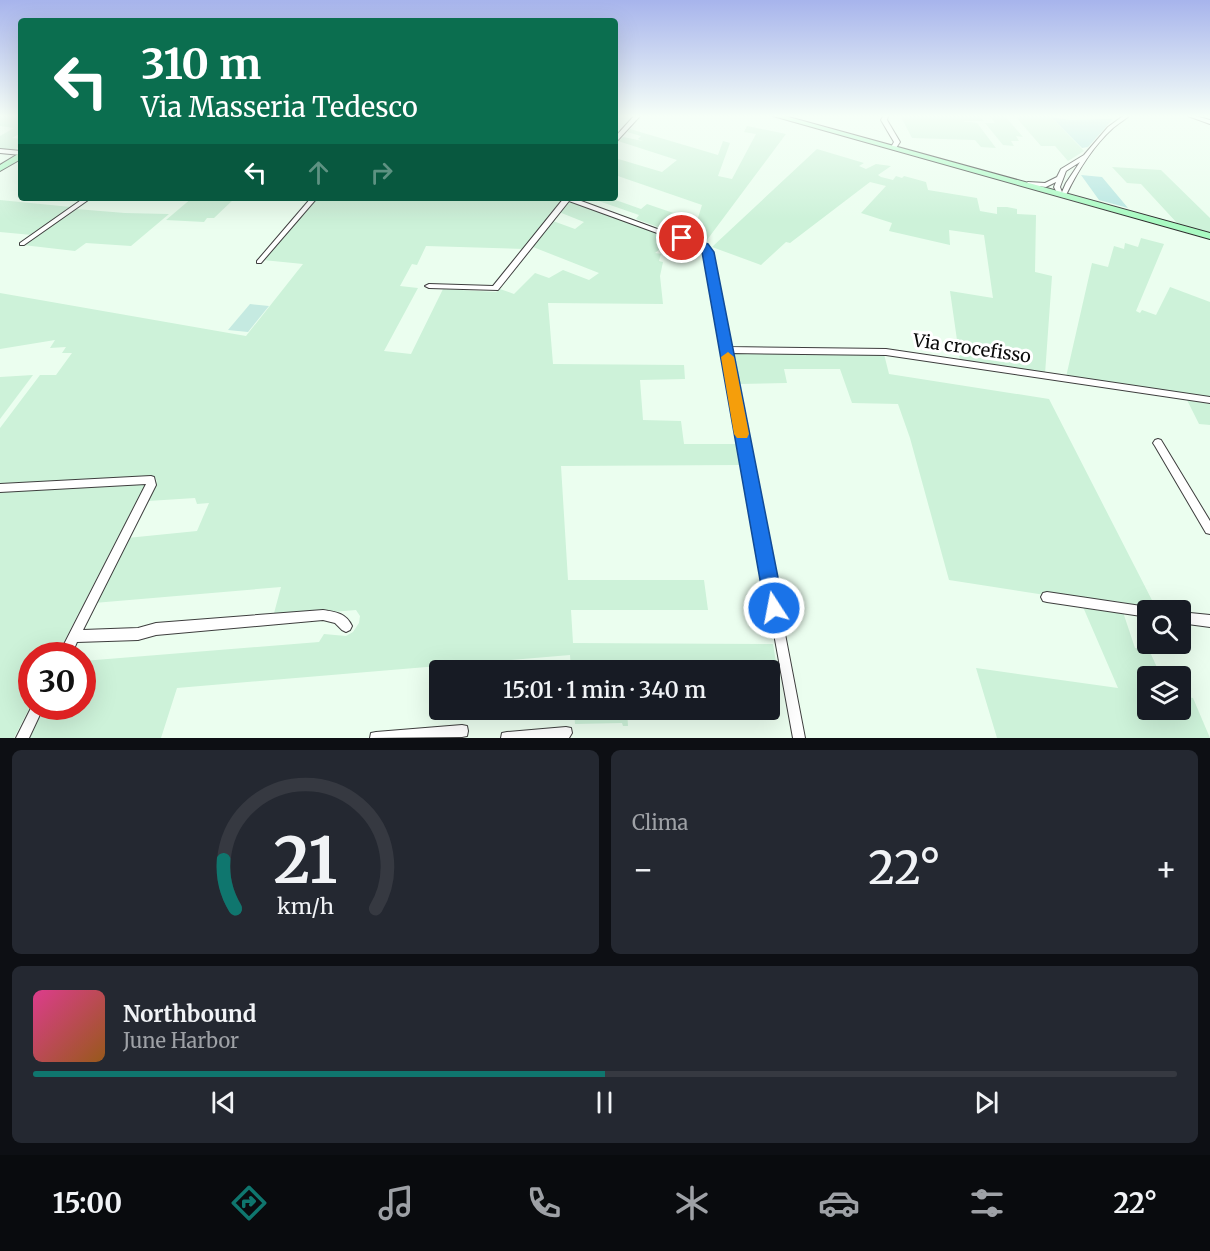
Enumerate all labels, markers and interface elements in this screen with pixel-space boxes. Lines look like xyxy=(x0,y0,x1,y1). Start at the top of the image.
text: 310 m xyxy=(141,38,261,90)
icon: left xyxy=(42,42,120,120)
text: Via Masseria Tedesco xyxy=(141,90,418,124)
icon: left xyxy=(239,156,272,189)
icon: ahead xyxy=(302,156,335,189)
icon: right xyxy=(365,156,398,189)
pin xyxy=(656,212,707,263)
icon: arrive xyxy=(665,221,698,254)
street label: Via crocefisso xyxy=(911,328,1032,368)
position arrow xyxy=(742,576,806,640)
map controls xyxy=(1137,600,1191,720)
button: search xyxy=(1137,600,1191,654)
speed limit sign: 30 xyxy=(18,642,96,720)
button: layers xyxy=(1137,666,1191,720)
text: 15:01 · 1 min · 340 m xyxy=(503,676,706,704)
text: Clima xyxy=(632,810,688,835)
text: 21 xyxy=(274,822,337,900)
text: 22° xyxy=(868,840,941,896)
text: − xyxy=(632,849,654,890)
text: + xyxy=(1155,849,1177,890)
text: km/h xyxy=(277,893,334,920)
text: Northbound xyxy=(123,1000,256,1028)
text: June Harbor xyxy=(123,1028,239,1053)
icon: previous xyxy=(207,1086,240,1119)
icon: pause xyxy=(588,1086,621,1119)
icon: next xyxy=(970,1086,1003,1119)
icon: directions xyxy=(228,1182,270,1224)
icon: music xyxy=(375,1182,417,1224)
icon: phone xyxy=(523,1182,565,1224)
icon: climate xyxy=(671,1182,713,1224)
icon: car xyxy=(818,1182,860,1224)
icon: filters xyxy=(966,1182,1008,1224)
text: 15:00 xyxy=(53,1186,122,1220)
text: 22° xyxy=(1113,1186,1157,1220)

